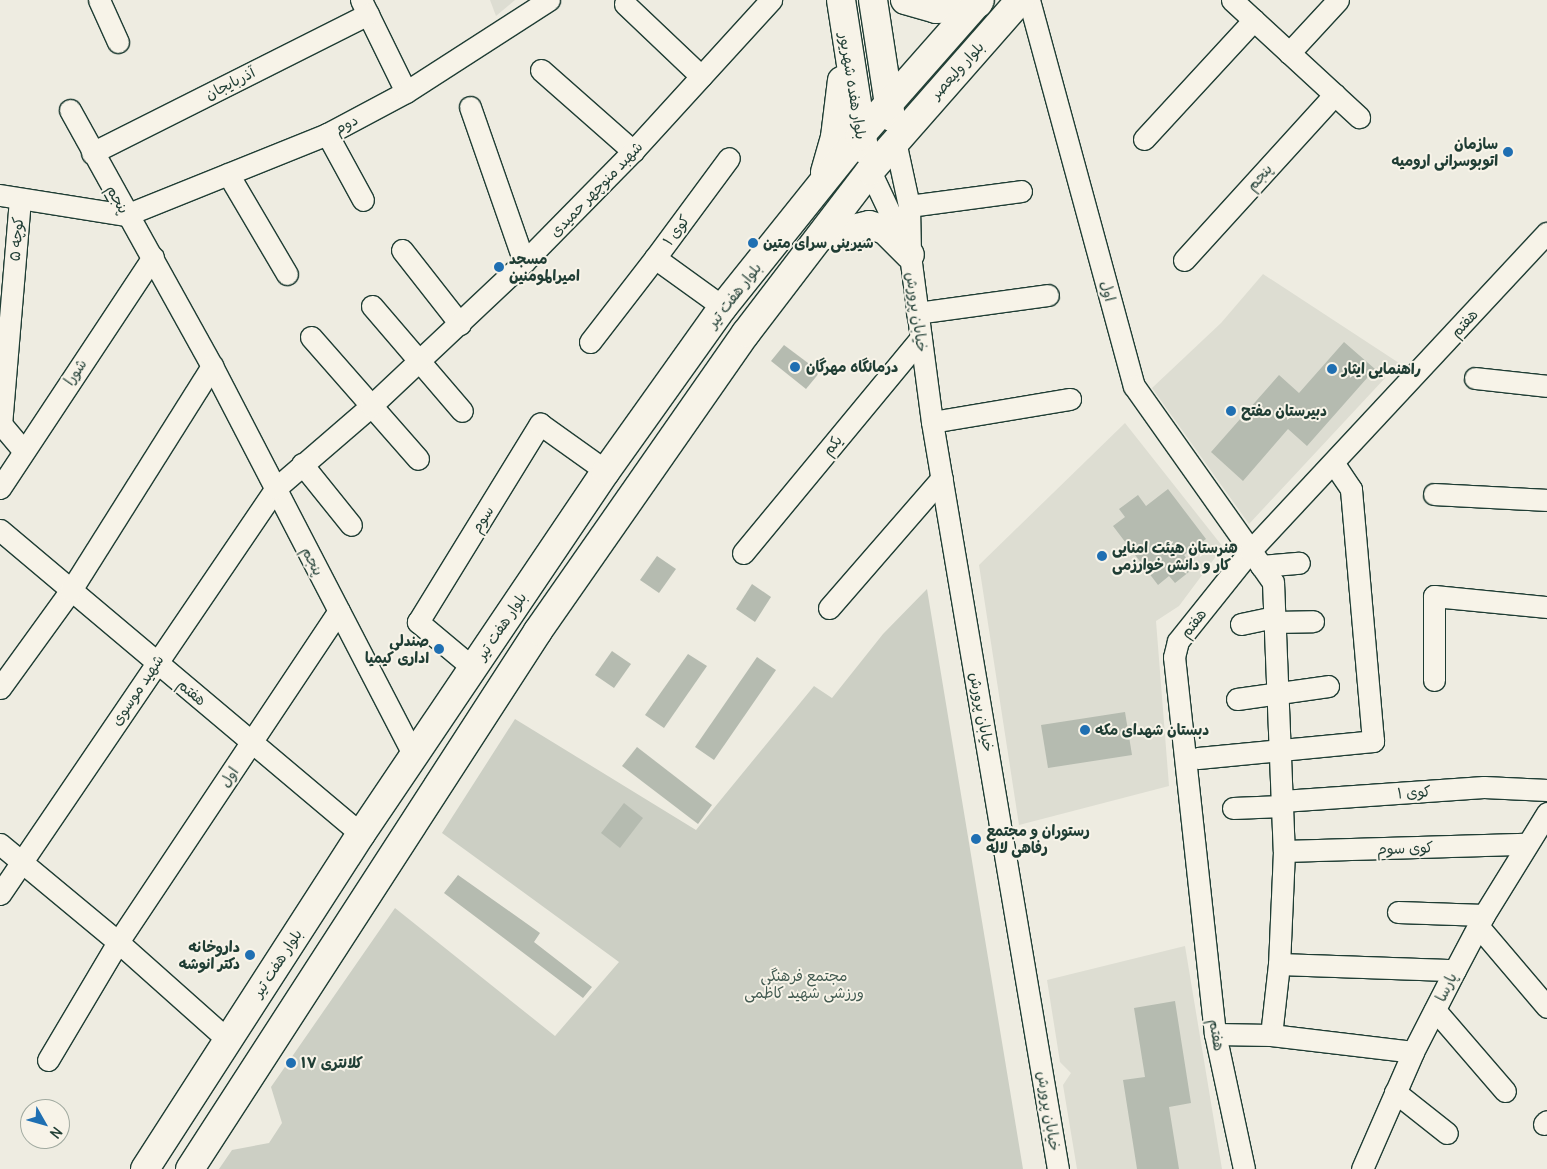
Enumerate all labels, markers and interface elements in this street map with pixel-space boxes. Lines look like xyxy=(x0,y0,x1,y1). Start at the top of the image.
street label: بلوار هفده شهریور xyxy=(836,31,870,141)
street label: بلوار ولیعصر xyxy=(926,38,988,102)
street label: آذربایجان xyxy=(202,63,258,103)
street label: دوم xyxy=(331,110,361,138)
place label: سازمان اتوبوسرانی ارومیه xyxy=(1391,134,1498,169)
street label: شهبد منوچهر حمیدی xyxy=(546,137,646,241)
marker: سازمان اتوبوسرانی ارومیه xyxy=(1502,146,1514,158)
street label: پنجم xyxy=(1242,160,1276,194)
street label: پنجم xyxy=(103,181,133,217)
street label: کوی ۱ xyxy=(659,211,693,249)
street label: کوچه ۵ xyxy=(5,216,27,262)
place label: شیرینی سرای متین xyxy=(763,234,874,252)
marker: شیرینی سرای متین xyxy=(747,237,759,249)
place label: مسجد امیرالمومنین xyxy=(509,249,580,284)
street label: بلوار هفت تیر xyxy=(703,259,765,331)
marker: مسجد امیرالمومنین xyxy=(493,261,505,273)
street label: خیابان پرورش xyxy=(902,271,932,353)
street label: اول xyxy=(1097,279,1119,303)
street label: هفتم xyxy=(1446,305,1482,341)
street label: شورا xyxy=(60,355,90,389)
place label: درمانگاه مهرگان xyxy=(806,358,898,376)
marker: درمانگاه مهرگان xyxy=(788,360,802,374)
place label: راهنمایی ایثار xyxy=(1342,360,1421,378)
marker: راهنمایی ایثار xyxy=(1326,363,1338,375)
place label: دبیرستان مفتح xyxy=(1241,402,1327,420)
marker: دبیرستان مفتح xyxy=(1225,405,1237,417)
street label: یکم xyxy=(818,431,846,459)
street label: سوم xyxy=(467,502,497,536)
place label: هنرستان هیئت امنایی کار و دانش خوارزمی xyxy=(1112,538,1238,573)
street label: پنجم xyxy=(298,543,328,579)
marker: هنرستان هیئت امنایی کار و دانش خوارزمی xyxy=(1096,550,1108,562)
street label: بلوار هفت تیر xyxy=(472,589,530,663)
street label: هفتم xyxy=(1176,605,1210,641)
place label: صندلی اداری کیمیا xyxy=(365,631,429,666)
marker: صندلی اداری کیمیا xyxy=(433,643,445,655)
street label: شهید موسوی xyxy=(107,651,167,729)
street label: خیابان پرورش xyxy=(966,671,998,753)
street label: هفتم xyxy=(174,675,210,709)
place label: دبستان شهدای مکه xyxy=(1095,721,1209,739)
marker: دبستان شهدای مکه xyxy=(1079,724,1091,736)
street label: اول xyxy=(216,763,242,791)
street label: کوی ۱ xyxy=(1397,782,1431,802)
place label: رستوران و مجتمع رفاهی لاله xyxy=(986,821,1090,856)
marker: رستوران و مجتمع رفاهی لاله xyxy=(970,833,982,845)
street label: کوی سوم xyxy=(1376,838,1434,858)
street label: بلوار هفت تیر xyxy=(248,925,306,1001)
place label: داروخانه دکتر انوشه xyxy=(179,937,240,972)
marker: داروخانه دکتر انوشه xyxy=(244,949,256,961)
park label: مجتمع فرهنگی ورزشی شهید کاظمی xyxy=(744,966,864,1001)
street label: پارسا xyxy=(1431,970,1461,1004)
street label: هفتم xyxy=(1206,1018,1228,1052)
place label: کلانتری ۱۷ xyxy=(301,1054,363,1072)
marker: کلانتری ۱۷ xyxy=(285,1057,297,1069)
street label: خیابان پرورش xyxy=(1034,1070,1064,1152)
north arrow xyxy=(20,1099,70,1149)
text: N xyxy=(46,1123,66,1142)

